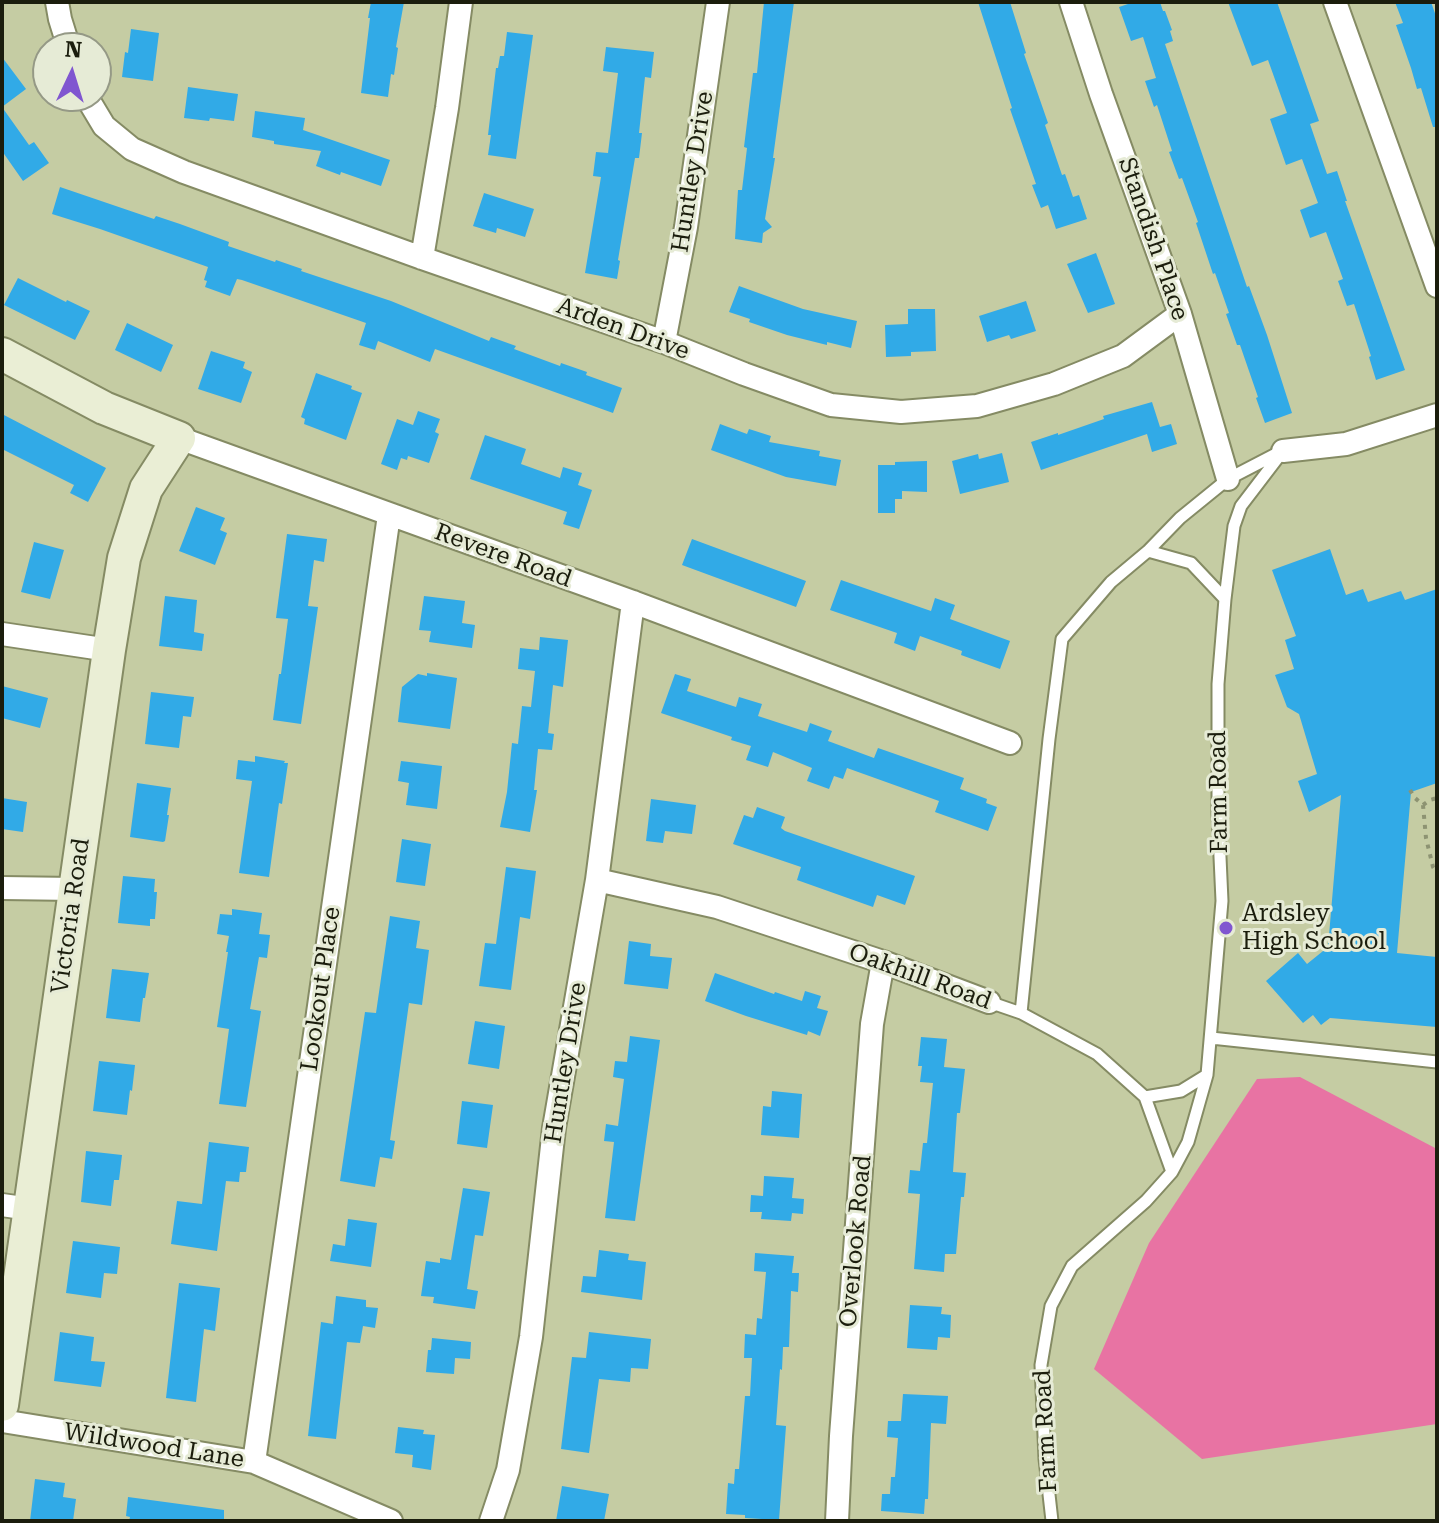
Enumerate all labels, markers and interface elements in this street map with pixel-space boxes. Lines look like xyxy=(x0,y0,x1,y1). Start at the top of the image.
north arrow xyxy=(32,32,112,112)
text: N xyxy=(64,36,83,63)
street label: Huntley Drive xyxy=(666,89,720,255)
street label: Standish Place xyxy=(1112,154,1194,324)
street label: Arden Drive xyxy=(553,292,693,366)
street label: Revere Road xyxy=(431,518,575,594)
street label: Farm Road xyxy=(1204,730,1234,854)
street label: Victoria Road xyxy=(46,836,96,996)
place label: Ardsley High School xyxy=(1242,900,1386,956)
street label: Lookout Place xyxy=(295,905,347,1073)
marker: Ardsley High School xyxy=(1217,919,1235,937)
street label: Oakhill Road xyxy=(845,938,995,1016)
street label: Huntley Drive xyxy=(539,980,593,1146)
street label: Overlook Road xyxy=(834,1154,878,1328)
street label: Farm Road xyxy=(1028,1369,1064,1493)
street label: Wildwood Lane xyxy=(62,1418,246,1474)

